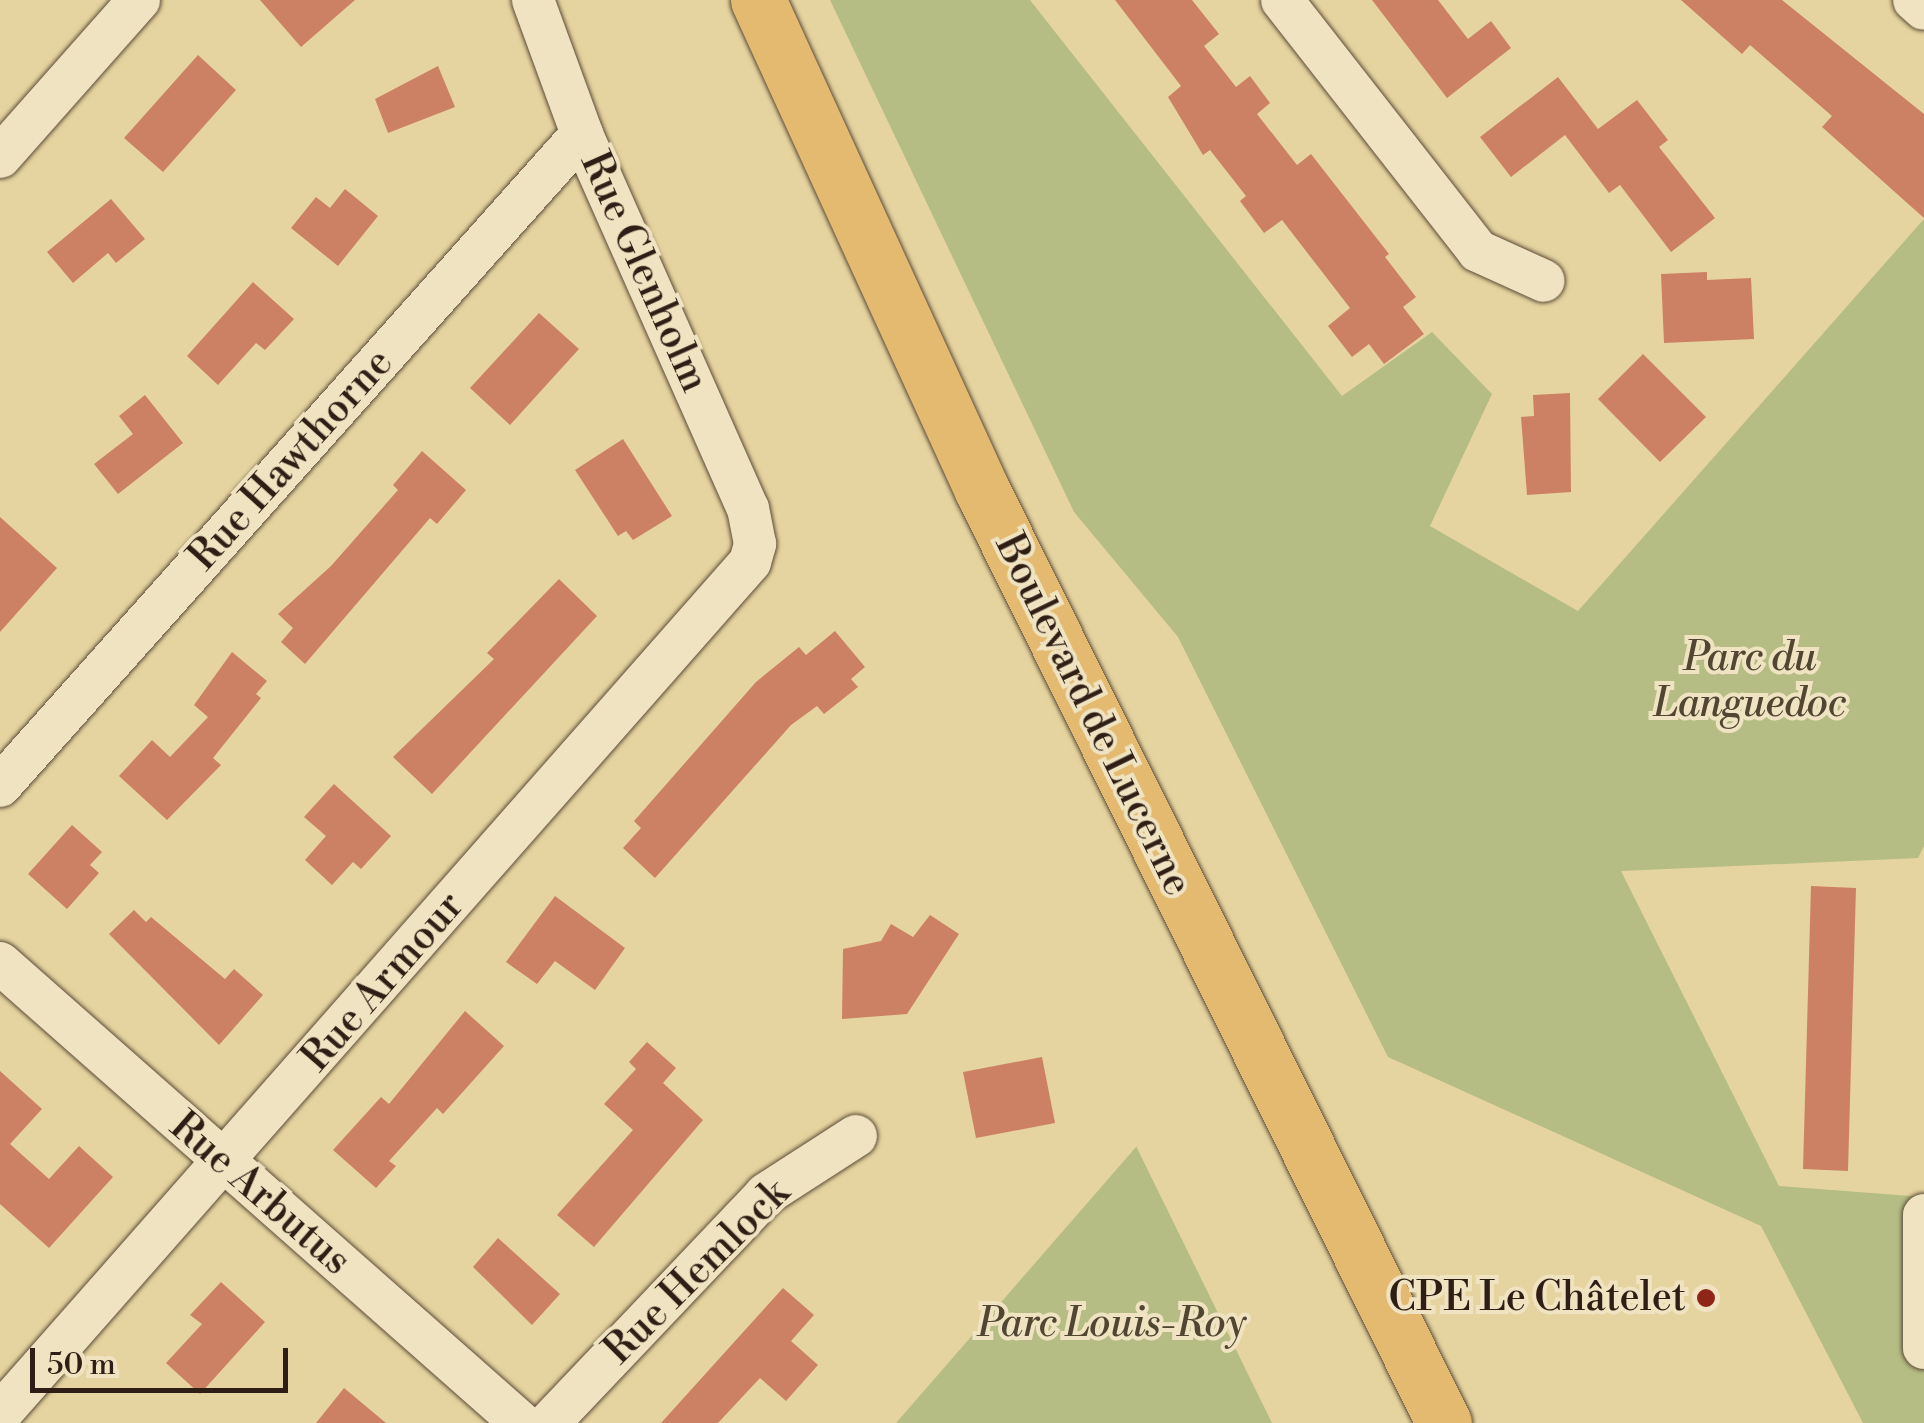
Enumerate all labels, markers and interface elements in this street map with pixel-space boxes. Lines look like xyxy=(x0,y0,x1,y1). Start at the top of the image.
street label: Rue Glenholm xyxy=(570,145,718,399)
street label: Rue Hawthorne xyxy=(179,339,403,581)
street label: Boulevard de Lucerne xyxy=(985,527,1201,903)
park label: Parc du Languedoc xyxy=(1654,634,1846,728)
street label: Rue Armour xyxy=(292,882,474,1082)
street label: Rue Arbutus xyxy=(160,1103,360,1285)
street label: Rue Hemlock xyxy=(595,1170,799,1374)
place label: CPE Le Châtelet xyxy=(1389,1274,1686,1322)
marker: CPE Le Châtelet xyxy=(1695,1287,1717,1309)
park label: Parc Louis-Roy xyxy=(978,1300,1246,1348)
scale bar xyxy=(35,1328,292,1390)
text: 50 m xyxy=(47,1346,116,1384)

